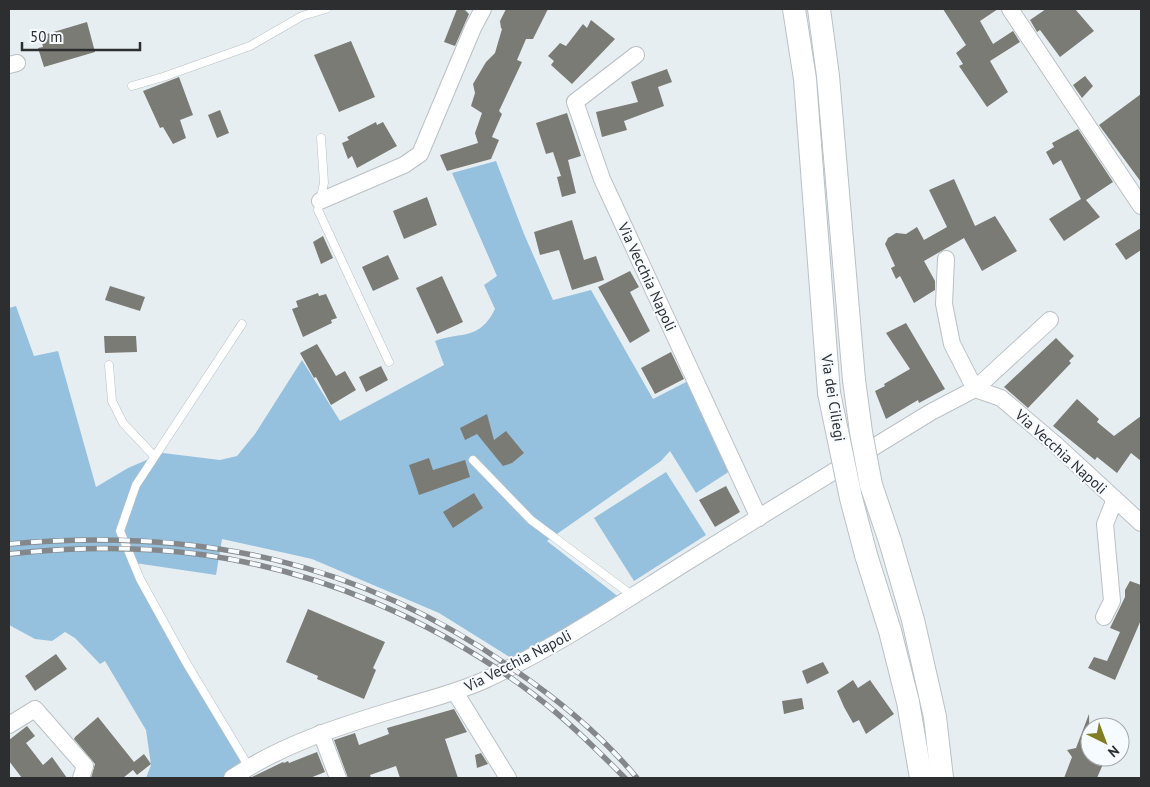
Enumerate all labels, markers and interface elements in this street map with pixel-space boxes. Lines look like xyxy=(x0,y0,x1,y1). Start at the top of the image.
scale bar xyxy=(22,20,140,52)
text: 50 m xyxy=(30,27,63,46)
street label: Via Vecchia Napoli xyxy=(614,219,681,334)
street label: Via dei Ciliegi xyxy=(817,352,850,443)
street label: Via Vecchia Napoli xyxy=(1011,405,1111,498)
street label: Via Vecchia Napoli xyxy=(460,625,574,696)
north arrow xyxy=(1080,717,1130,767)
text: N xyxy=(1104,742,1123,761)

